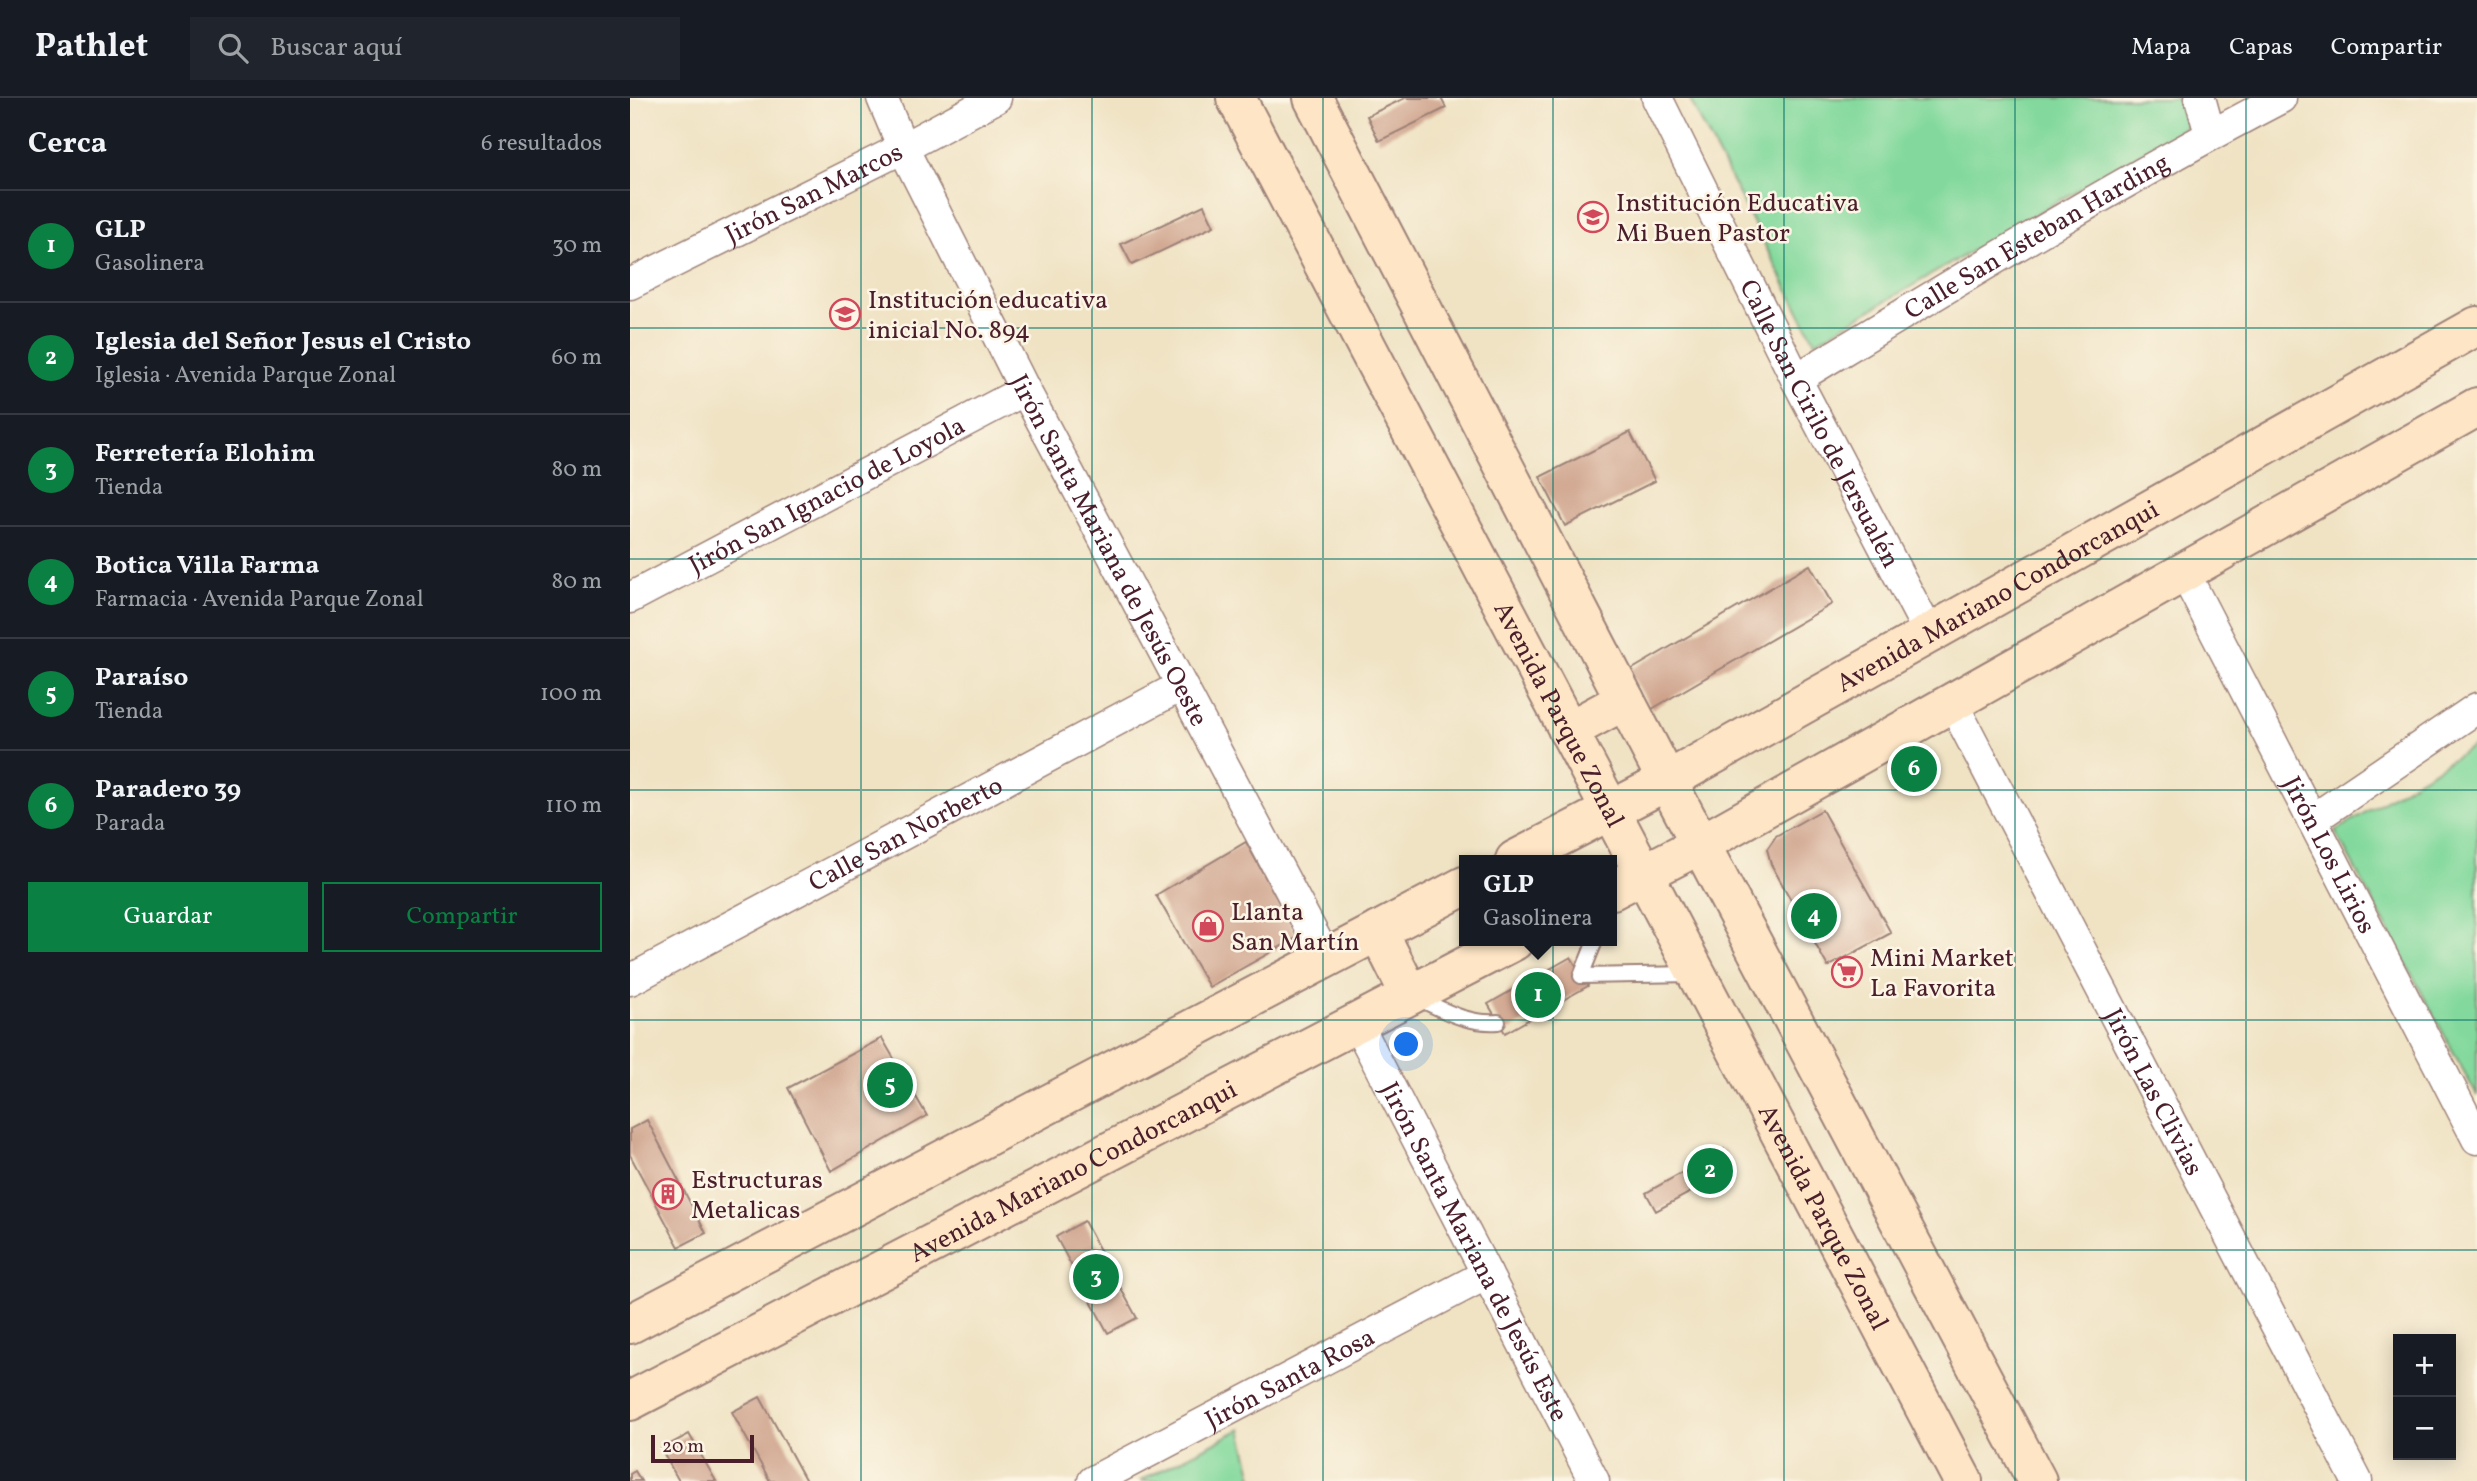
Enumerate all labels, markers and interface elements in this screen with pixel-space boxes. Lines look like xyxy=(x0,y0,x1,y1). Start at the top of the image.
search box xyxy=(190,17,680,80)
text: Pathlet xyxy=(35,25,148,71)
icon: search xyxy=(214,29,252,67)
text: Buscar aquí xyxy=(270,30,402,66)
text: Mapa xyxy=(2131,31,2191,65)
text: Capas xyxy=(2229,31,2293,65)
text: Compartir xyxy=(2331,31,2442,65)
text: Cerca xyxy=(28,123,107,165)
text: 6 resultados xyxy=(481,128,602,160)
street label: Jirón San Marcos xyxy=(719,135,910,254)
street label: Calle San Esteban Harding xyxy=(1898,146,2176,329)
place label: Institución Educativa Mi Buen Pastor xyxy=(1616,186,1859,252)
school or university icon: Institución Educativa Mi Buen Pastor xyxy=(1576,200,1610,234)
text: GLP xyxy=(95,212,146,248)
text: 1 xyxy=(46,230,56,262)
text: 30 m xyxy=(552,230,602,262)
text: Gasolinera xyxy=(95,248,205,280)
street label: Calle San Cirilo de Jersualén xyxy=(1730,274,1908,575)
place label: Institución educativa inicial No. 894 xyxy=(868,283,1108,349)
school or university icon: Institución educativa inicial No. 894 xyxy=(828,297,862,331)
text: Iglesia del Señor Jesus el Cristo xyxy=(95,324,471,360)
text: 2 xyxy=(45,342,57,374)
text: 60 m xyxy=(552,342,602,374)
text: Iglesia · Avenida Parque Zonal xyxy=(95,360,396,392)
street label: Jirón Santa Mariana de Jesús Oeste xyxy=(1000,369,1216,733)
street label: Jirón San Ignacio de Loyola xyxy=(683,409,972,584)
text: Ferretería Elohim xyxy=(95,436,315,472)
text: 3 xyxy=(45,454,57,486)
text: 80 m xyxy=(552,454,602,486)
text: Tienda xyxy=(95,472,163,504)
street label: Avenida Mariano Condorcanqui xyxy=(1830,492,2166,702)
text: Botica Villa Farma xyxy=(95,548,320,584)
text: 4 xyxy=(44,566,58,598)
text: 80 m xyxy=(552,566,602,598)
text: Farmacia · Avenida Parque Zonal xyxy=(95,584,424,616)
street label: Avenida Parque Zonal xyxy=(1484,596,1632,834)
text: Paraíso xyxy=(95,660,188,696)
text: 5 xyxy=(45,678,57,710)
text: 100 m xyxy=(540,678,602,710)
text: Tienda xyxy=(95,696,163,728)
pin: 6 xyxy=(1891,743,1937,795)
street label: Calle San Norberto xyxy=(803,768,1010,901)
street label: Jirón Los Lirios xyxy=(2273,770,2384,940)
text: Paradero 39 xyxy=(95,772,241,808)
text: 6 xyxy=(45,790,57,822)
text: 110 m xyxy=(545,790,602,822)
text: Parada xyxy=(95,808,165,840)
popup xyxy=(1459,855,1617,946)
text: GLP xyxy=(1483,867,1534,903)
button: Guardar xyxy=(28,882,308,952)
button: Compartir xyxy=(322,882,602,952)
pin: 4 xyxy=(1791,890,1837,942)
place label: Llanta San Martín xyxy=(1231,895,1360,961)
text: Gasolinera xyxy=(1483,903,1593,935)
shop icon: Llanta San Martín xyxy=(1191,909,1225,943)
place label: Mini Market La Favorita xyxy=(1870,941,2014,1007)
supermarket icon: Mini Market La Favorita xyxy=(1830,955,1864,989)
pin: 1 xyxy=(1515,969,1561,1021)
street label: Jirón Las Clivias xyxy=(2094,1003,2211,1182)
your location xyxy=(1389,1027,1423,1061)
pin: 5 xyxy=(867,1059,913,1111)
street label: Avenida Mariano Condorcanqui xyxy=(903,1072,1244,1273)
street label: Jirón Santa Mariana de Jesús Este xyxy=(1371,1076,1576,1428)
street label: Avenida Parque Zonal xyxy=(1748,1098,1897,1337)
pin: 2 xyxy=(1687,1145,1733,1197)
place label: Estructuras Metalicas xyxy=(691,1163,823,1229)
building icon: Estructuras Metalicas xyxy=(651,1177,685,1211)
pin: 3 xyxy=(1073,1251,1119,1303)
street label: Jirón Santa Rosa xyxy=(1199,1320,1382,1439)
map controls xyxy=(2393,1334,2456,1460)
button: + xyxy=(2393,1334,2456,1397)
button: − xyxy=(2393,1397,2456,1460)
scale bar xyxy=(651,1432,754,1464)
text: 20 m xyxy=(662,1434,704,1460)

